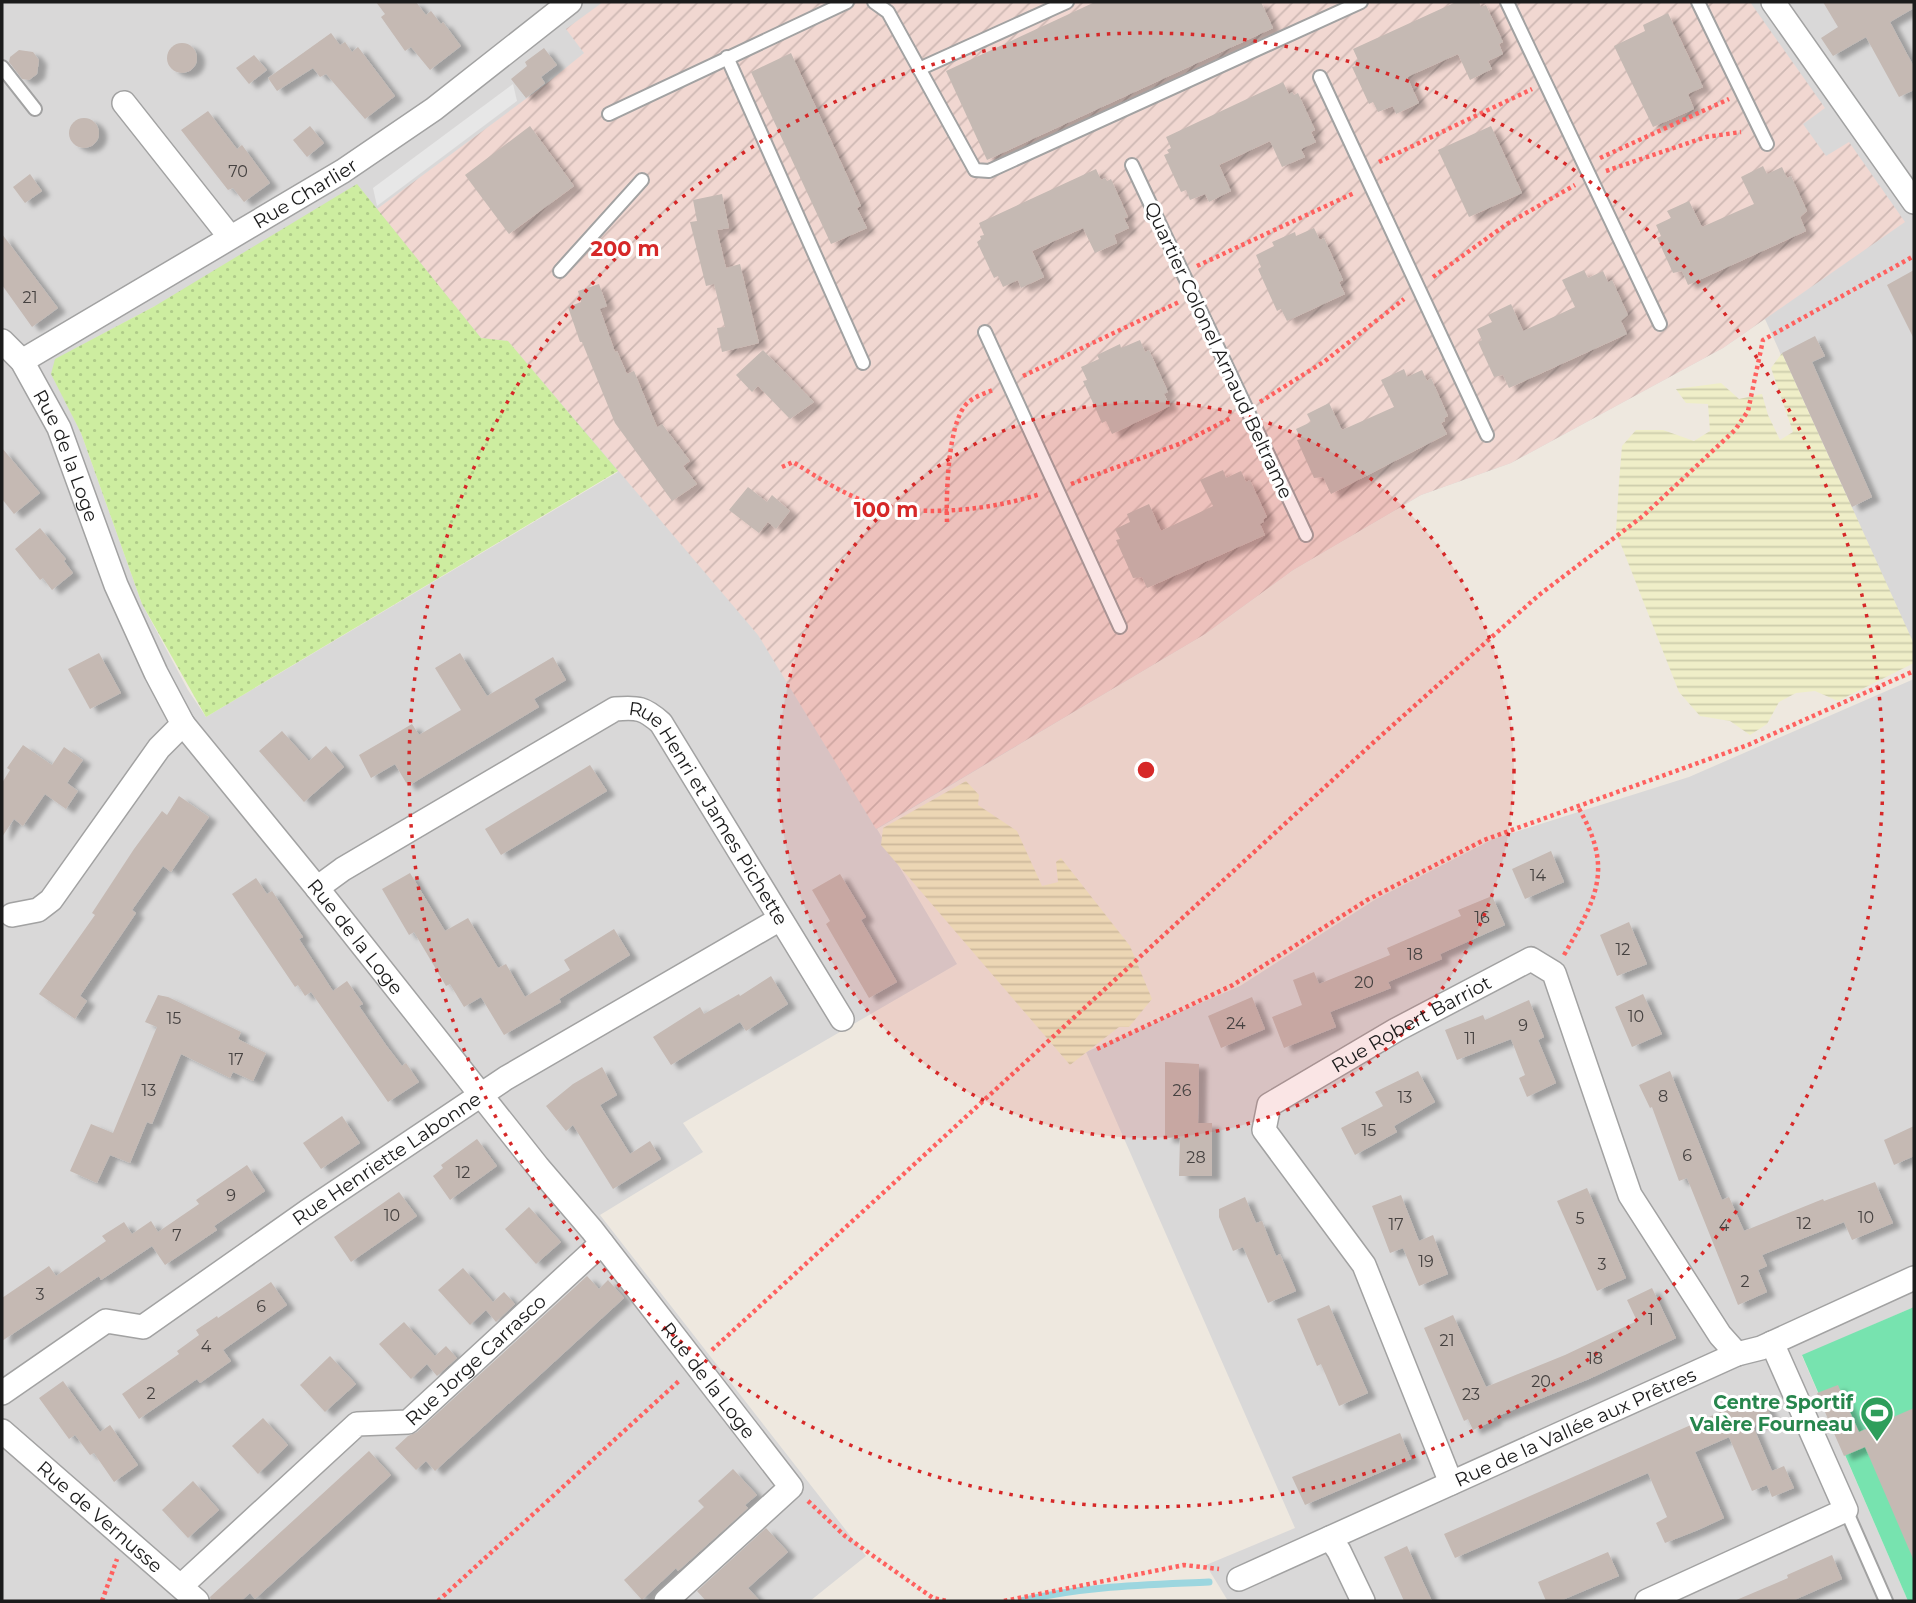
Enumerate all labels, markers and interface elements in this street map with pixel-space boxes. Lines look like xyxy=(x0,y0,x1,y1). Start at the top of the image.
street label: Rue Charlier xyxy=(249,154,362,234)
house number: 70 xyxy=(228,162,248,181)
street label: Quartier Colonel Arnaud Beltrame xyxy=(1139,198,1298,502)
text: 200 m xyxy=(591,236,659,261)
house number: 21 xyxy=(23,288,37,307)
street label: Rue de la Loge xyxy=(28,386,103,525)
text: 100 m xyxy=(854,497,918,522)
street label: Rue Henri et James Pichette xyxy=(627,697,793,929)
centre of rings xyxy=(1134,758,1158,782)
house number: 14 xyxy=(1530,866,1547,885)
street label: Rue de la Loge xyxy=(302,874,408,999)
house number: 16 xyxy=(1474,908,1490,927)
house number: 12 xyxy=(1616,940,1630,959)
house number: 18 xyxy=(1407,945,1423,964)
street label: Rue Robert Barriot xyxy=(1327,971,1495,1078)
house number: 20 xyxy=(1354,973,1374,992)
house number: 10 xyxy=(1628,1007,1644,1026)
house number: 15 xyxy=(167,1009,181,1028)
house number: 24 xyxy=(1226,1014,1246,1033)
house number: 9 xyxy=(1518,1016,1528,1035)
house number: 11 xyxy=(1464,1029,1476,1048)
house number: 17 xyxy=(228,1050,244,1069)
house number: 13 xyxy=(142,1081,156,1100)
house number: 26 xyxy=(1173,1081,1192,1100)
street label: Rue Henriette Labonne xyxy=(288,1087,485,1231)
house number: 8 xyxy=(1658,1087,1668,1106)
house number: 13 xyxy=(1398,1088,1412,1107)
house number: 15 xyxy=(1362,1121,1376,1140)
house number: 6 xyxy=(1682,1146,1692,1165)
house number: 28 xyxy=(1186,1148,1206,1167)
house number: 12 xyxy=(456,1163,470,1182)
house number: 9 xyxy=(226,1186,236,1205)
house number: 10 xyxy=(384,1206,400,1225)
house number: 10 xyxy=(1858,1208,1874,1227)
house number: 5 xyxy=(1575,1209,1585,1228)
house number: 12 xyxy=(1797,1214,1811,1233)
house number: 17 xyxy=(1388,1215,1404,1234)
house number: 4 xyxy=(1719,1216,1730,1235)
house number: 7 xyxy=(172,1226,182,1245)
house number: 19 xyxy=(1418,1252,1434,1271)
house number: 3 xyxy=(1597,1255,1607,1274)
house number: 2 xyxy=(1740,1272,1750,1291)
house number: 3 xyxy=(35,1285,45,1304)
street label: Rue Jorge Carrasco xyxy=(401,1290,551,1431)
house number: 6 xyxy=(256,1297,266,1316)
house number: 1 xyxy=(1648,1310,1654,1329)
street label: Rue de la Loge xyxy=(656,1318,760,1443)
house number: 21 xyxy=(1440,1331,1454,1350)
house number: 4 xyxy=(201,1337,212,1356)
house number: 18 xyxy=(1587,1349,1603,1368)
street label: Rue de la Vallée aux Prêtres xyxy=(1451,1363,1700,1492)
house number: 20 xyxy=(1531,1372,1551,1391)
house number: 2 xyxy=(146,1384,156,1403)
house number: 23 xyxy=(1462,1385,1480,1404)
place label: Centre Sportif Valère Fourneau xyxy=(1689,1391,1854,1436)
sports icon: Centre Sportif Valère Fourneau xyxy=(1858,1394,1896,1443)
street label: Rue de Vernusse xyxy=(32,1456,167,1578)

